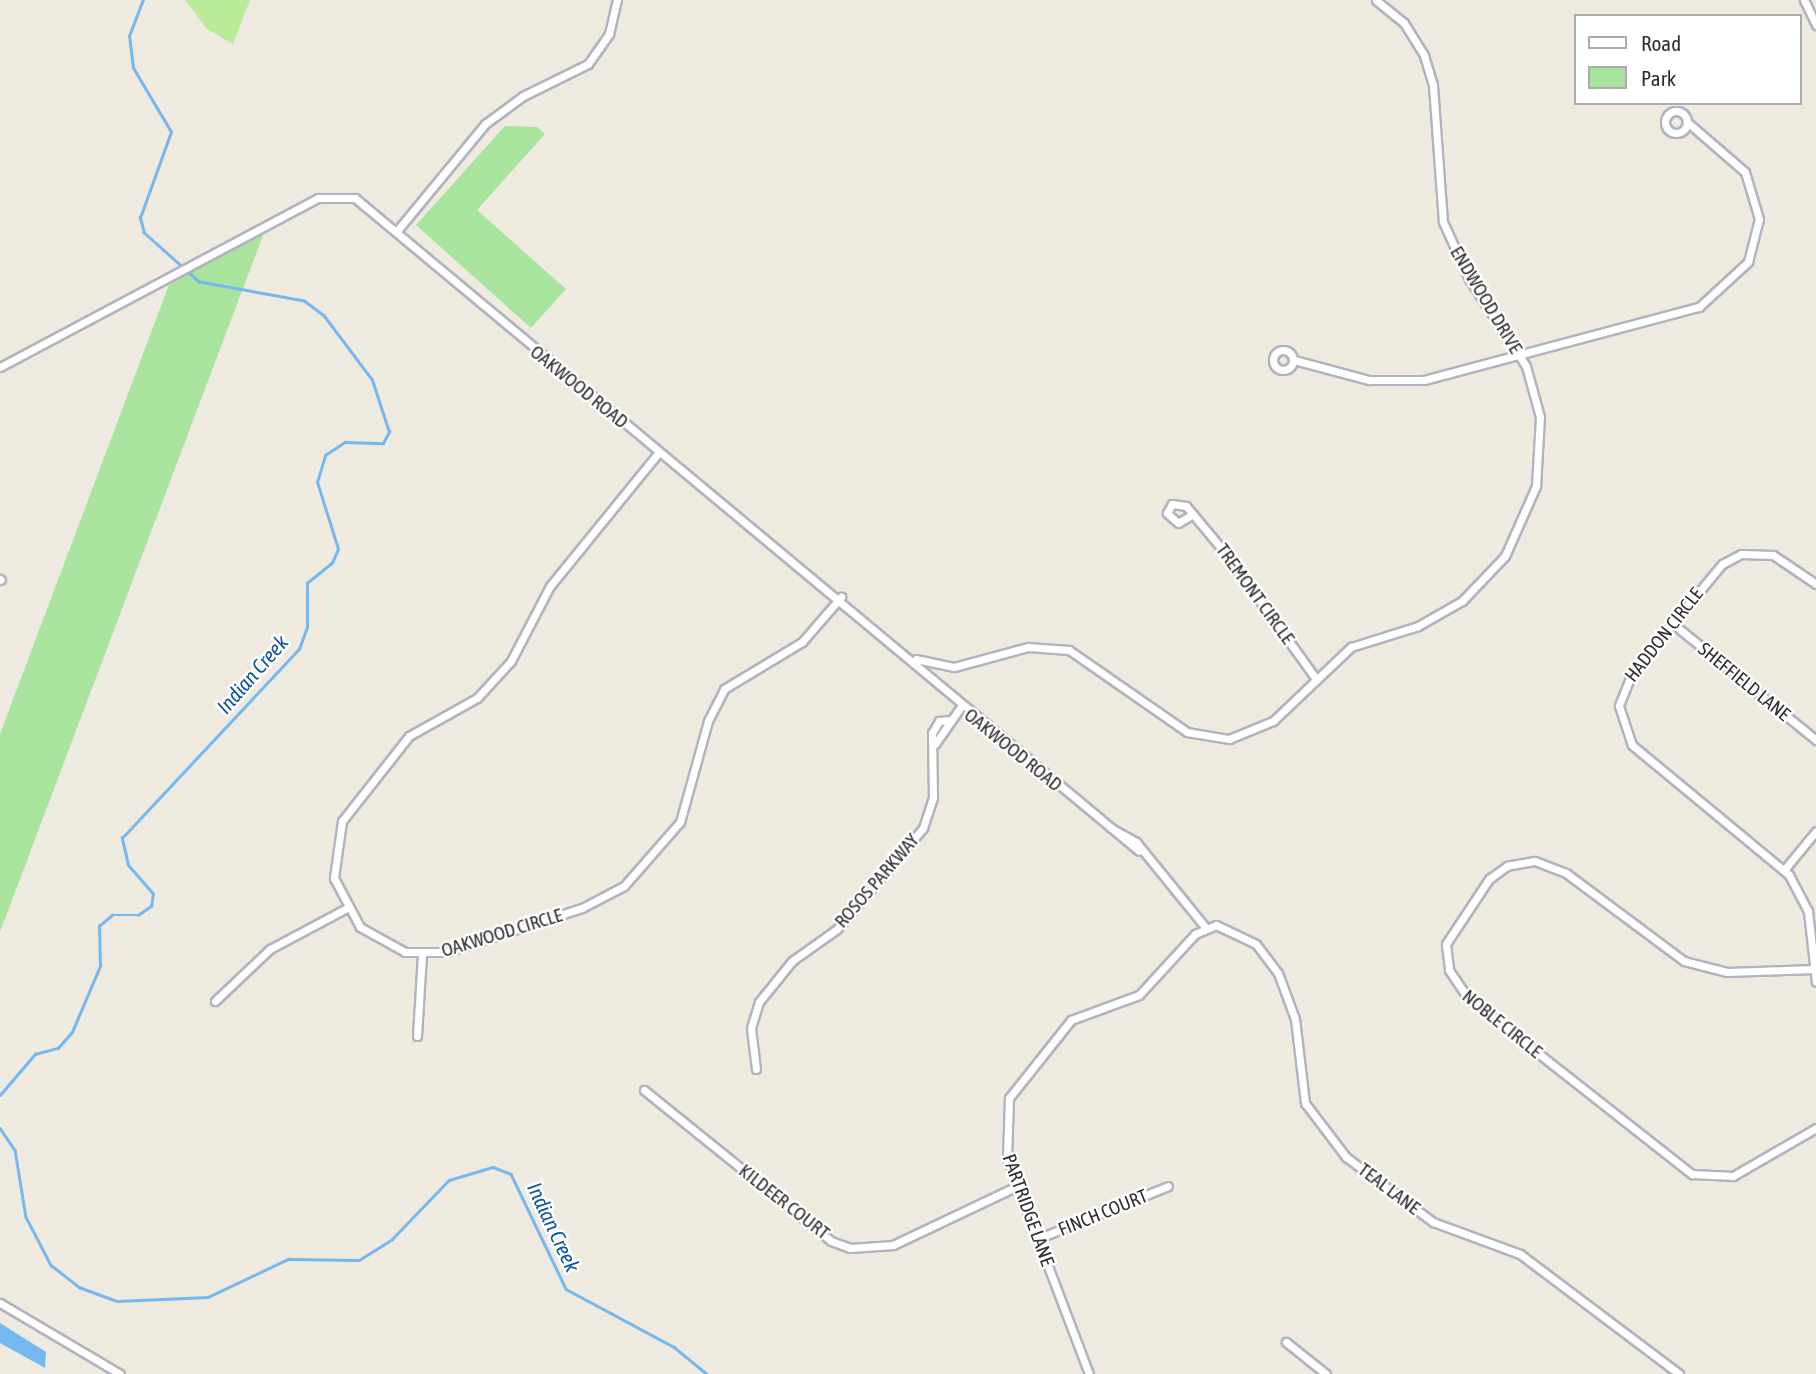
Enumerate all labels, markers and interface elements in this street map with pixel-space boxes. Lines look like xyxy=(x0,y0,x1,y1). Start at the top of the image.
legend xyxy=(1574,14,1802,105)
text: Road xyxy=(1641,31,1681,55)
text: Park xyxy=(1641,66,1676,90)
street label: ENDWOOD DRIVE xyxy=(1445,242,1527,358)
street label: OAKWOOD ROAD xyxy=(526,341,632,433)
street label: TREMONT CIRCLE xyxy=(1211,539,1299,649)
street label: HADDON CIRCLE xyxy=(1620,583,1708,687)
water label: Indian Creek xyxy=(211,629,293,719)
street label: SHEFFIELD LANE xyxy=(1693,638,1795,726)
street label: OAKWOOD ROAD xyxy=(960,704,1066,796)
street label: ROSOS PARKWAY xyxy=(830,829,924,933)
street label: OAKWOOD CIRCLE xyxy=(439,904,565,962)
street label: NOBLE CIRCLE xyxy=(1457,985,1547,1063)
street label: PARTRIDGE LANE xyxy=(997,1151,1059,1269)
street label: TEAL LANE xyxy=(1354,1158,1424,1220)
street label: KILDEER COURT xyxy=(734,1160,834,1244)
water label: Indian Creek xyxy=(522,1178,586,1276)
street label: FINCH COURT xyxy=(1055,1185,1151,1241)

